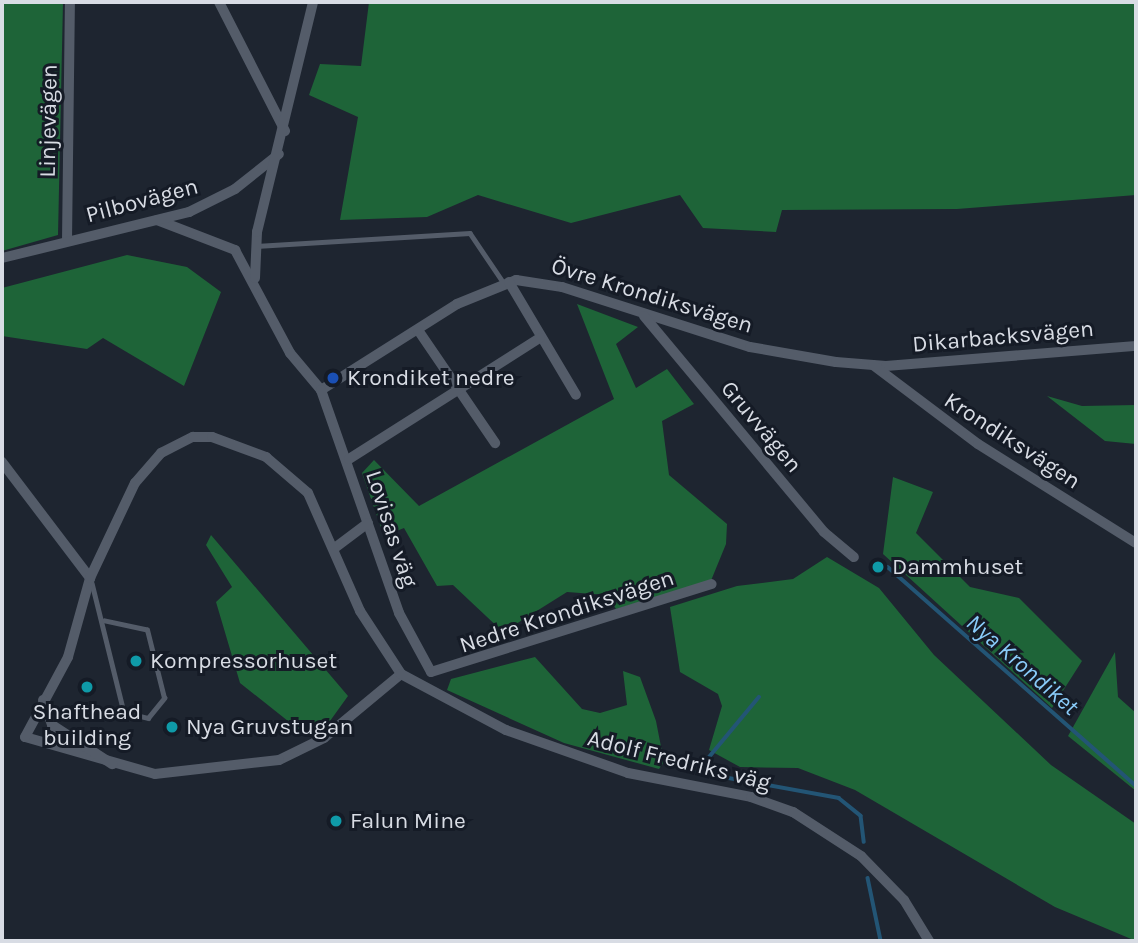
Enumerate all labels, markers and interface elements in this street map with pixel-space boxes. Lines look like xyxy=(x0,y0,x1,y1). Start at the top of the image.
street label: Linjevägen xyxy=(34,64,64,178)
street label: Pilbovägen xyxy=(83,173,201,229)
street label: Övre Krondiksvägen xyxy=(548,252,756,340)
street label: Dikarbacksvägen xyxy=(911,315,1095,359)
place label: Krondiket nedre xyxy=(347,364,515,392)
marker: Krondiket nedre xyxy=(325,370,341,386)
street label: Gruvvägen xyxy=(715,375,807,479)
street label: Krondiksvägen xyxy=(939,387,1085,495)
street label: Lovisas väg xyxy=(359,467,423,591)
place label: Dammhuset xyxy=(892,553,1023,581)
marker: Dammhuset xyxy=(870,559,886,575)
street label: Nedre Krondiksvägen xyxy=(456,564,678,660)
water label: Nya Krondiket xyxy=(960,608,1084,722)
place label: Kompressorhuset xyxy=(150,647,337,675)
marker: Kompressorhuset xyxy=(128,653,144,669)
marker: Shafthead building xyxy=(79,679,95,695)
place label: Shafthead building xyxy=(33,698,141,752)
place label: Nya Gruvstugan xyxy=(186,713,353,741)
marker: Nya Gruvstugan xyxy=(164,719,180,735)
street label: Adolf Fredriks väg xyxy=(585,725,773,797)
place label: Falun Mine xyxy=(350,807,466,835)
marker: Falun Mine xyxy=(328,813,344,829)

